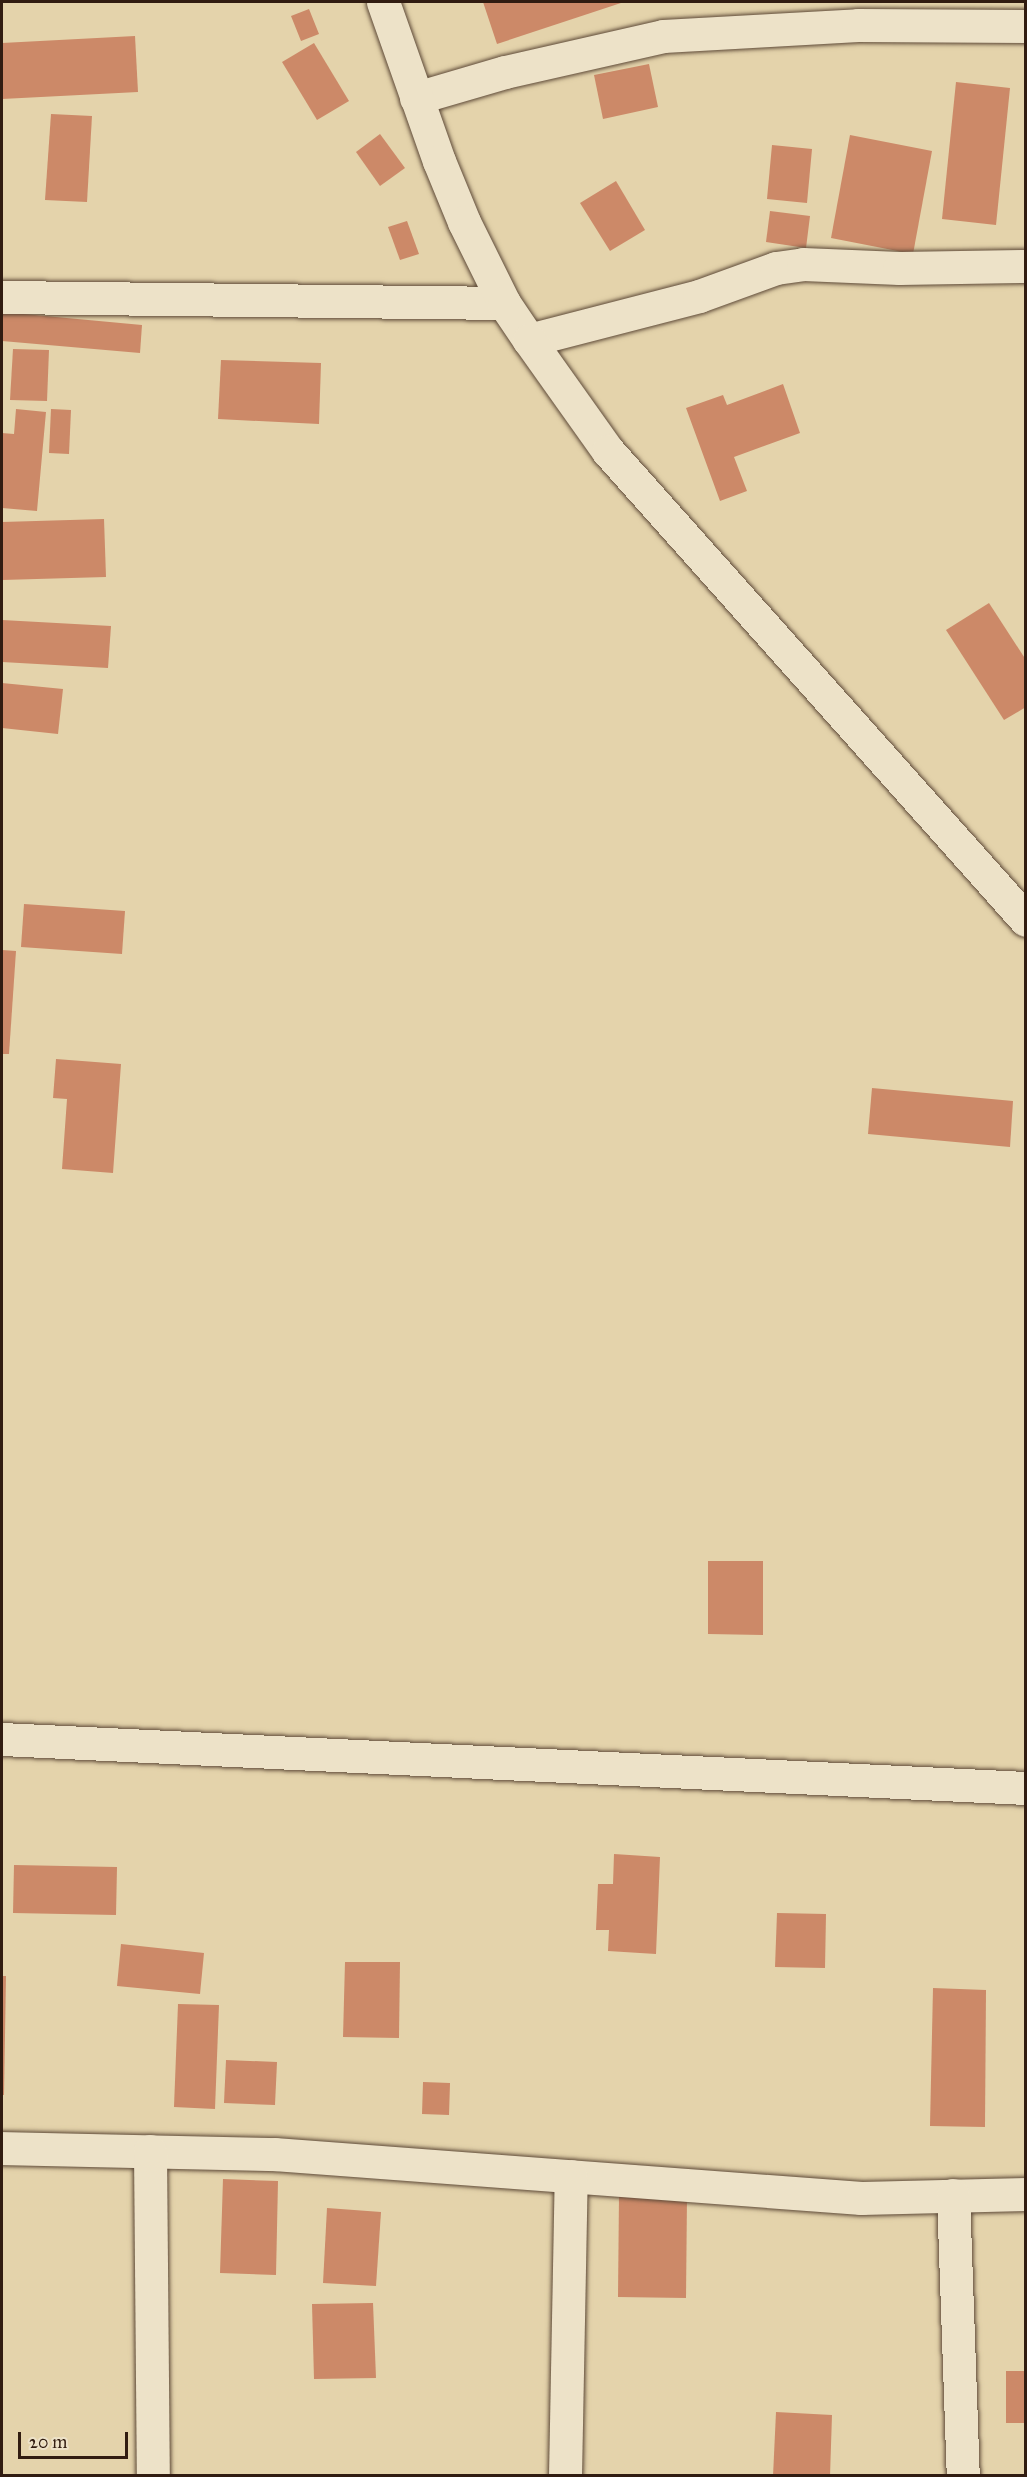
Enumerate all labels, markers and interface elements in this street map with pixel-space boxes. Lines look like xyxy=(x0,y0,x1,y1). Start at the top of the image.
scale bar xyxy=(21,2420,130,2458)
text: 20 m xyxy=(29,2431,67,2453)

